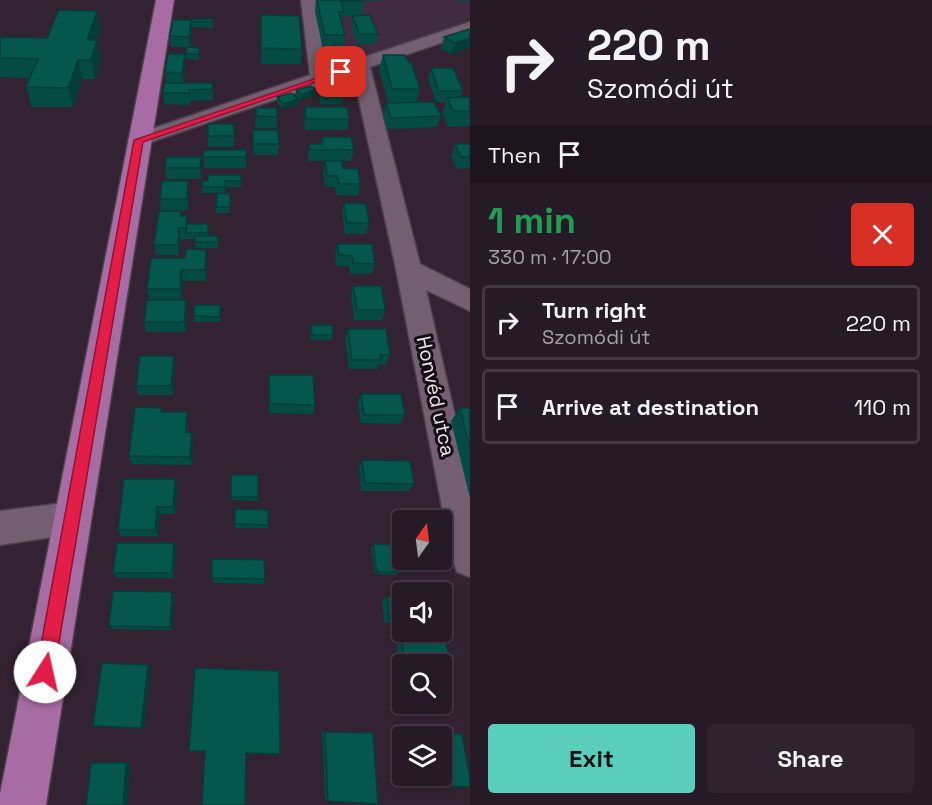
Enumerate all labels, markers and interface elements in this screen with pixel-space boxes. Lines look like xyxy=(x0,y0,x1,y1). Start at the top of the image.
text: 220 m xyxy=(587,19,711,72)
icon: right xyxy=(488,24,566,102)
pin xyxy=(315,46,366,97)
icon: arrive xyxy=(324,55,357,88)
text: Szomódi út xyxy=(587,71,734,106)
icon: arrive xyxy=(553,138,586,171)
text: Then xyxy=(488,141,541,169)
text: 1 min xyxy=(488,198,576,244)
button: close xyxy=(851,203,914,266)
text: 330 m · 17:00 xyxy=(488,244,612,270)
text: Turn right xyxy=(542,296,647,324)
icon: right xyxy=(491,306,524,339)
text: 220 m xyxy=(846,309,911,337)
text: Szomódi út xyxy=(542,324,651,350)
street label: Honvéd utca xyxy=(411,334,461,458)
icon: arrive xyxy=(491,390,524,423)
text: Arrive at destination xyxy=(542,393,759,421)
text: 110 m xyxy=(854,393,911,421)
north arrow xyxy=(392,510,452,570)
map controls xyxy=(392,510,452,786)
button: sound xyxy=(392,582,452,642)
position arrow xyxy=(13,640,77,704)
button: search xyxy=(392,654,452,714)
button: Exit xyxy=(488,724,695,793)
button: Share xyxy=(707,724,914,793)
button: layers xyxy=(392,726,452,786)

